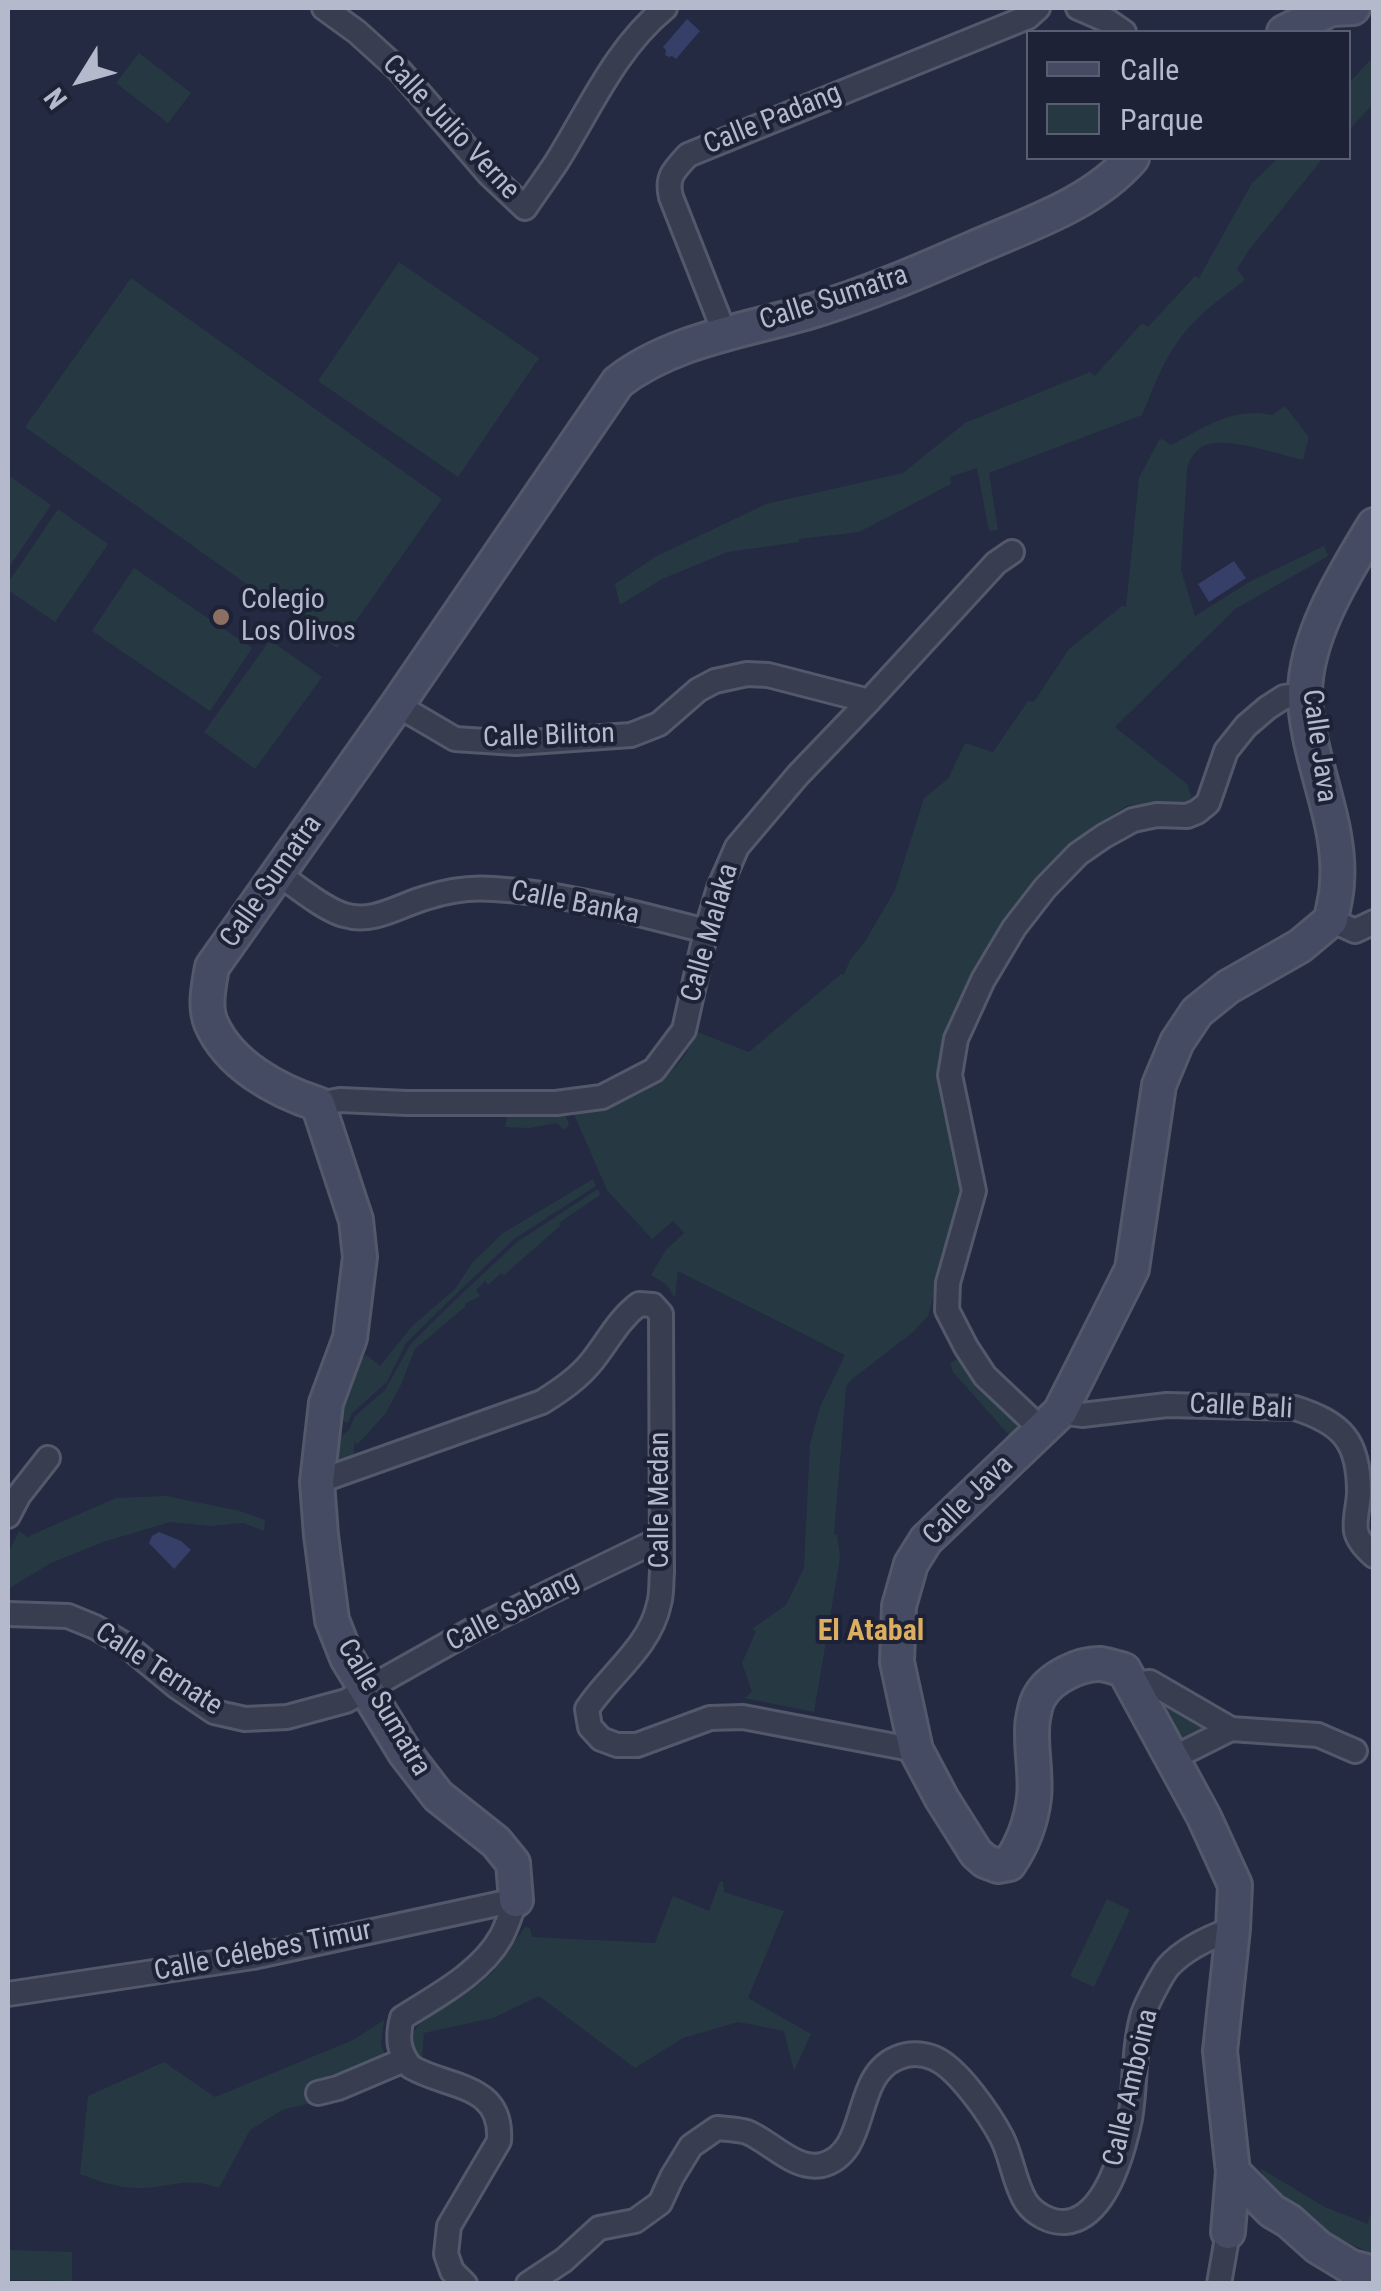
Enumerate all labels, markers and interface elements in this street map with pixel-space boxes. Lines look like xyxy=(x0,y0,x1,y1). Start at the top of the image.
north arrow xyxy=(30,30,130,130)
legend xyxy=(1026,30,1351,160)
street label: Calle Julio Verne xyxy=(374,49,526,207)
text: Calle xyxy=(1120,52,1179,87)
street label: Calle Padang xyxy=(699,77,847,163)
text: N xyxy=(37,82,74,115)
text: Parque xyxy=(1120,102,1203,137)
street label: Calle Sumatra xyxy=(756,259,912,339)
place label: Colegio Los Olivos xyxy=(241,584,356,650)
marker: Colegio Los Olivos xyxy=(210,606,232,628)
street label: Calle Java xyxy=(1293,687,1343,805)
street label: Calle Biliton xyxy=(483,718,615,756)
street label: Calle Sumatra xyxy=(214,809,330,955)
street label: Calle Malaka xyxy=(675,860,747,1006)
street label: Calle Banka xyxy=(508,875,642,933)
street label: Calle Bali xyxy=(1189,1389,1293,1427)
street label: Calle Medan xyxy=(644,1432,678,1568)
street label: Calle Java xyxy=(917,1449,1021,1553)
street label: Calle Sabang xyxy=(441,1564,585,1660)
district label: El Atabal xyxy=(818,1614,924,1650)
street label: Calle Ternate xyxy=(88,1616,228,1724)
street label: Calle Sumatra xyxy=(329,1633,437,1783)
street label: Calle Célebes Timur xyxy=(152,1914,374,1990)
street label: Calle Amboina xyxy=(1098,2006,1166,2170)

